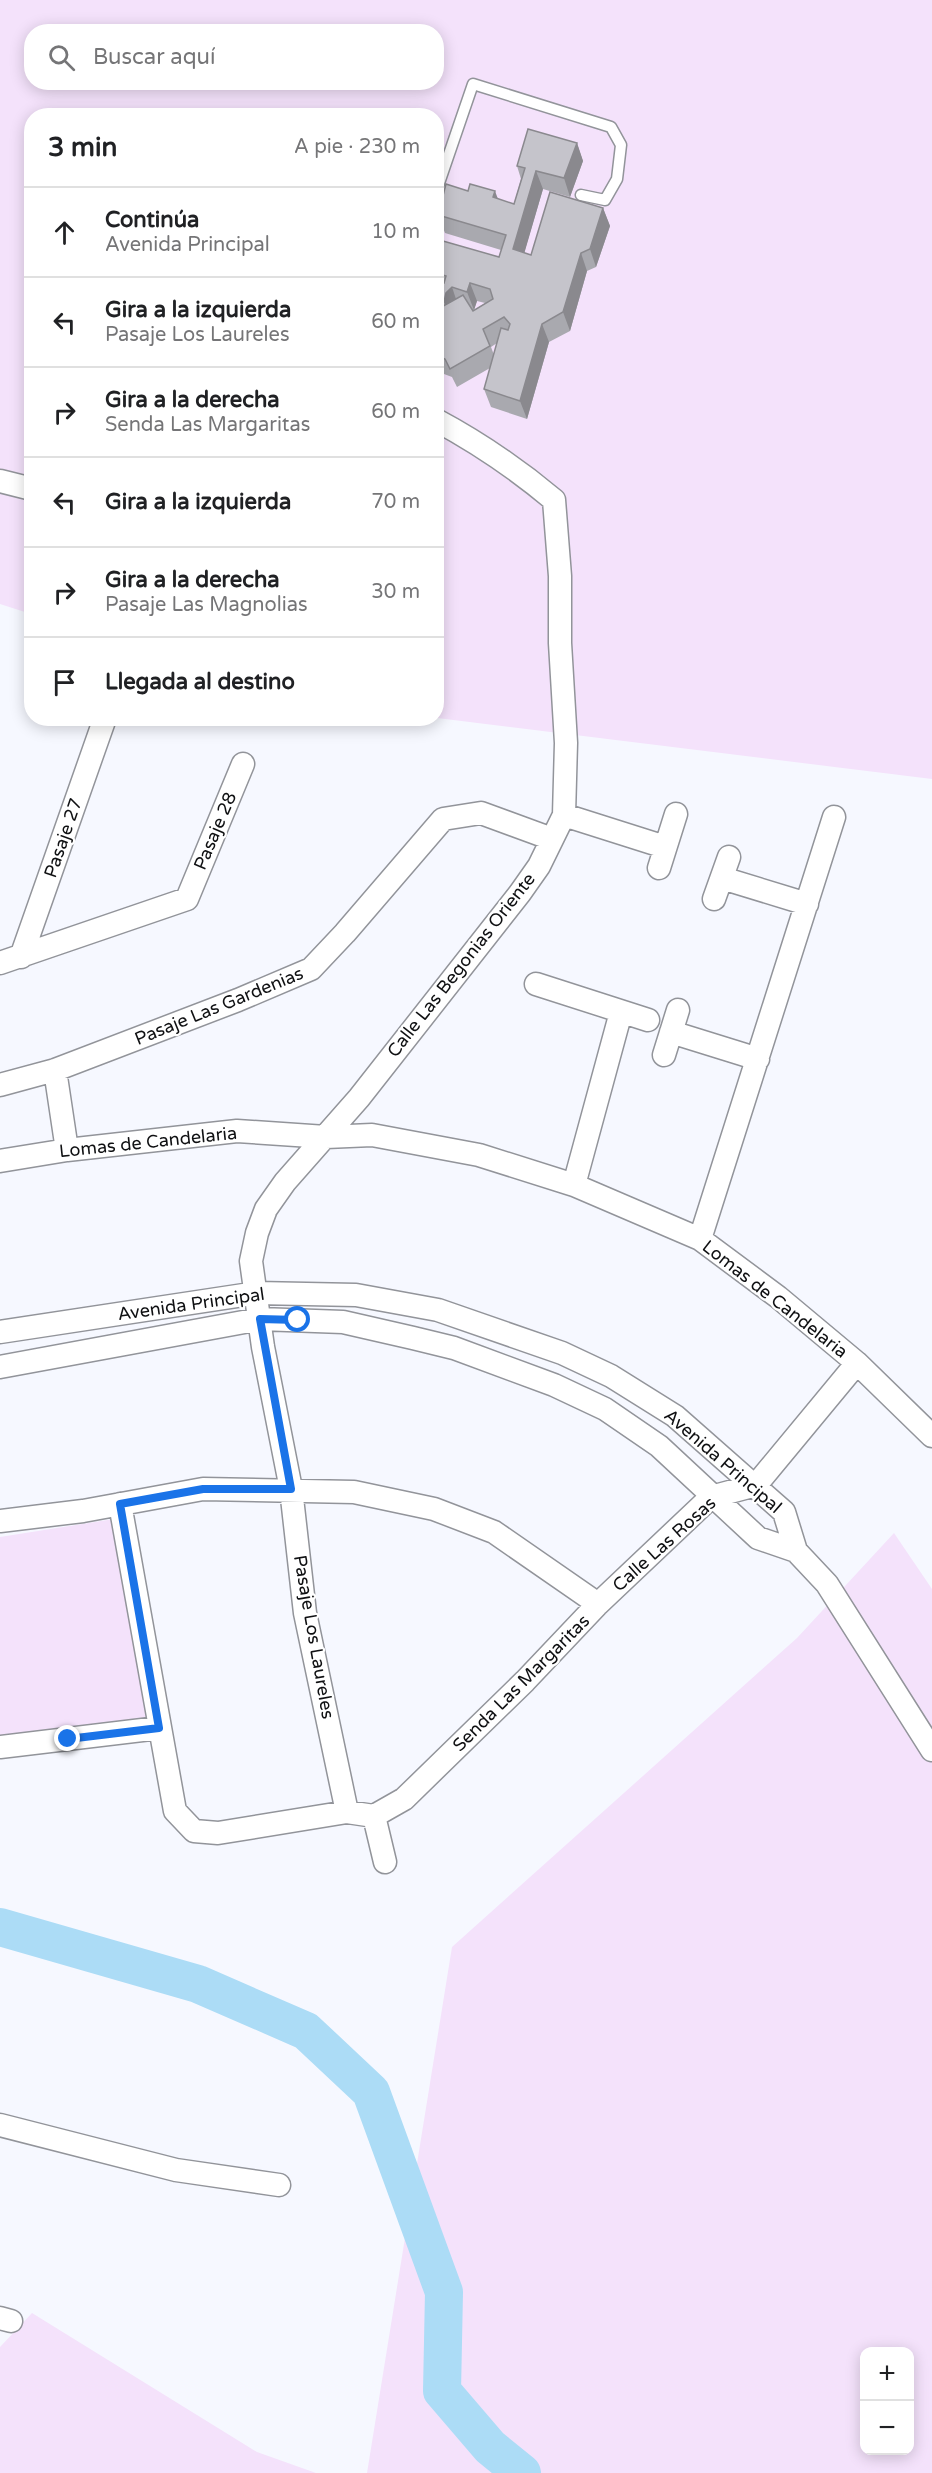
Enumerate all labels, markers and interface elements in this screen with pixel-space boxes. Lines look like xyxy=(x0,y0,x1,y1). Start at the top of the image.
search box xyxy=(24,24,444,90)
icon: search xyxy=(45,41,78,74)
text: Buscar aquí xyxy=(93,44,215,70)
text: 3 min xyxy=(48,132,117,163)
text: A pie · 230 m xyxy=(294,135,420,159)
text: Continúa xyxy=(105,207,199,233)
icon: ahead xyxy=(48,216,81,249)
text: 10 m xyxy=(371,220,420,244)
text: Avenida Principal xyxy=(105,233,270,257)
text: Gira a la izquierda xyxy=(105,297,291,323)
icon: left xyxy=(48,306,81,339)
text: 60 m xyxy=(371,310,420,334)
text: Pasaje Los Laureles xyxy=(105,323,290,347)
text: Gira a la derecha xyxy=(105,387,280,413)
icon: right xyxy=(48,396,81,429)
text: 60 m xyxy=(371,400,420,424)
text: Senda Las Margaritas xyxy=(105,413,310,437)
icon: left xyxy=(48,486,81,519)
text: Gira a la izquierda xyxy=(105,489,291,515)
text: 70 m xyxy=(371,490,420,514)
text: Gira a la derecha xyxy=(105,567,280,593)
icon: right xyxy=(48,576,81,609)
text: 30 m xyxy=(371,580,420,604)
text: Pasaje Las Magnolias xyxy=(105,593,307,617)
icon: arrive xyxy=(48,666,81,699)
text: Llegada al destino xyxy=(105,669,295,695)
street label: Pasaje 28 xyxy=(189,789,241,873)
street label: Pasaje 27 xyxy=(39,795,87,881)
street label: Calle Las Begonias Oriente xyxy=(382,869,540,1061)
street label: Pasaje Las Gardenias xyxy=(131,962,307,1050)
street label: Lomas de Candelaria xyxy=(58,1122,238,1162)
street label: Lomas de Candelaria xyxy=(698,1235,852,1363)
street label: Avenida Principal xyxy=(116,1283,266,1325)
route start xyxy=(284,1306,310,1332)
street label: Avenida Principal xyxy=(660,1404,786,1518)
street label: Calle Las Rosas xyxy=(608,1492,720,1596)
street label: Pasaje Los Laureles xyxy=(289,1553,339,1721)
street label: Senda Las Margaritas xyxy=(448,1610,594,1756)
route end xyxy=(54,1725,80,1751)
map controls xyxy=(860,2347,914,2455)
button: + xyxy=(860,2347,914,2401)
button: − xyxy=(860,2401,914,2455)

